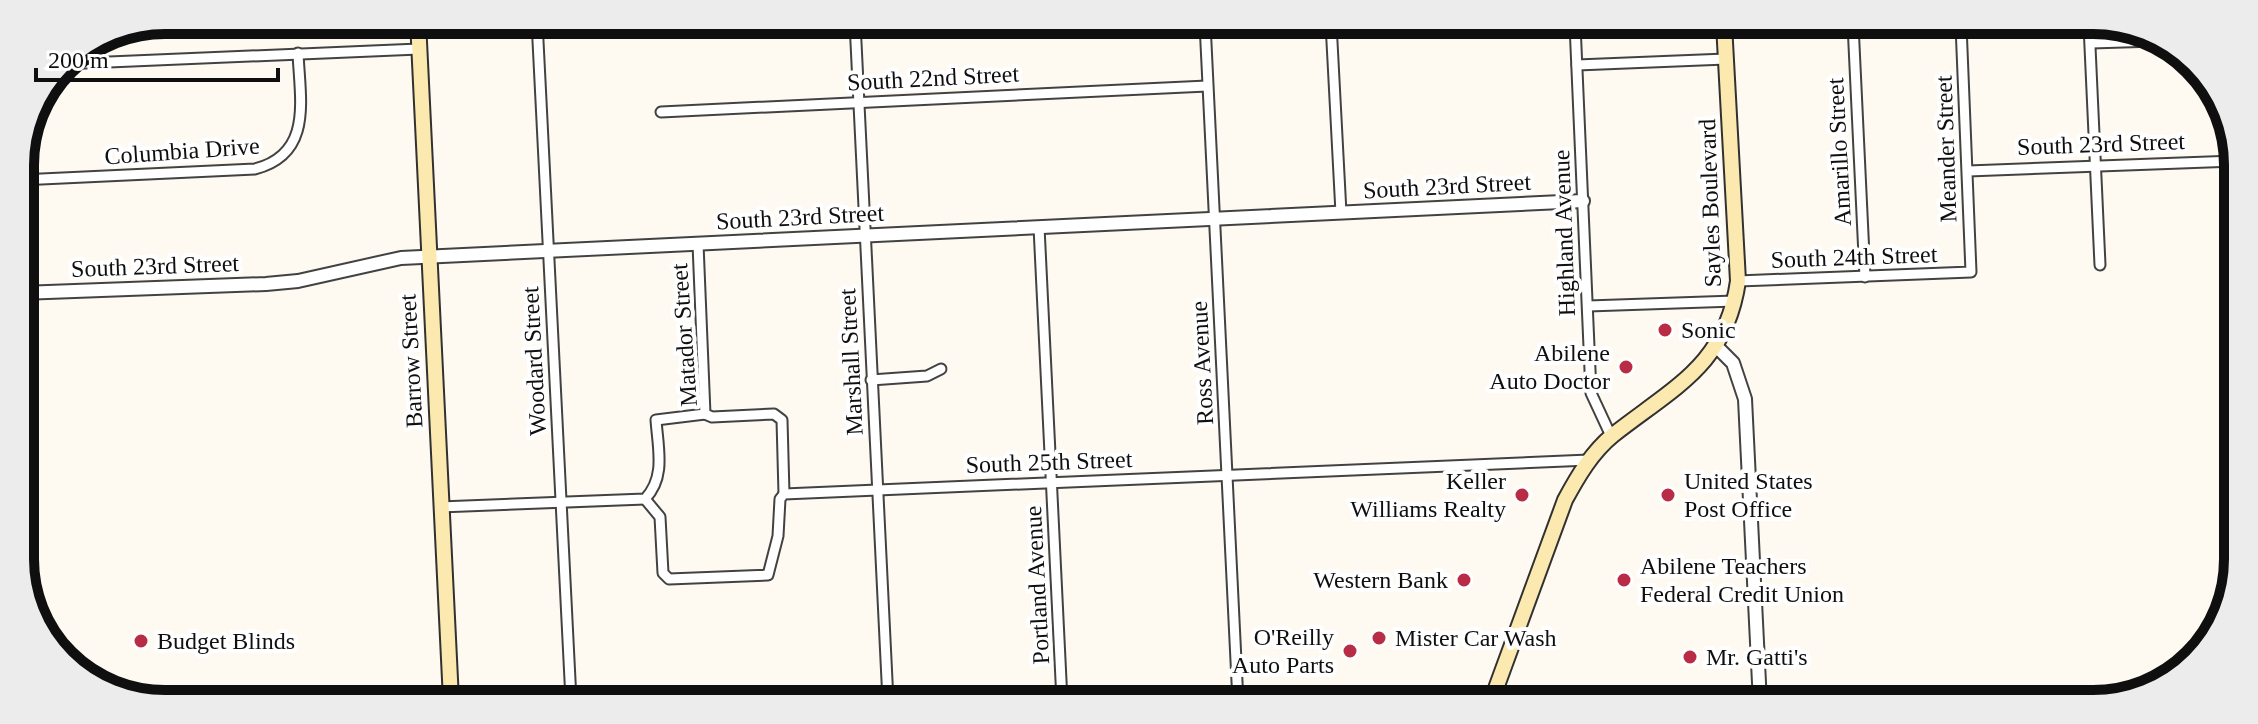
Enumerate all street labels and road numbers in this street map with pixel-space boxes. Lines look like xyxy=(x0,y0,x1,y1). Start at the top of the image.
street label: South 22nd Street xyxy=(846,60,1020,95)
street label: Meander Street xyxy=(1930,75,1962,223)
street label: Amarillo Street xyxy=(1822,77,1856,227)
street label: Sayles Boulevard xyxy=(1694,118,1726,288)
street label: South 23rd Street xyxy=(2017,128,2186,160)
street label: Columbia Drive xyxy=(104,133,260,169)
street label: Highland Avenue xyxy=(1548,149,1580,317)
street label: South 23rd Street xyxy=(1362,169,1532,203)
street label: South 23rd Street xyxy=(715,200,885,234)
street label: South 24th Street xyxy=(1770,241,1938,273)
street label: South 23rd Street xyxy=(71,250,240,282)
street label: Matador Street xyxy=(666,262,702,407)
street label: Woodard Street xyxy=(517,285,551,436)
street label: Marshall Street xyxy=(834,287,868,436)
street label: Barrow Street xyxy=(394,293,427,429)
street label: Ross Avenue xyxy=(1186,300,1218,426)
street label: South 25th Street xyxy=(965,446,1133,478)
street label: Portland Avenue xyxy=(1020,505,1054,665)

